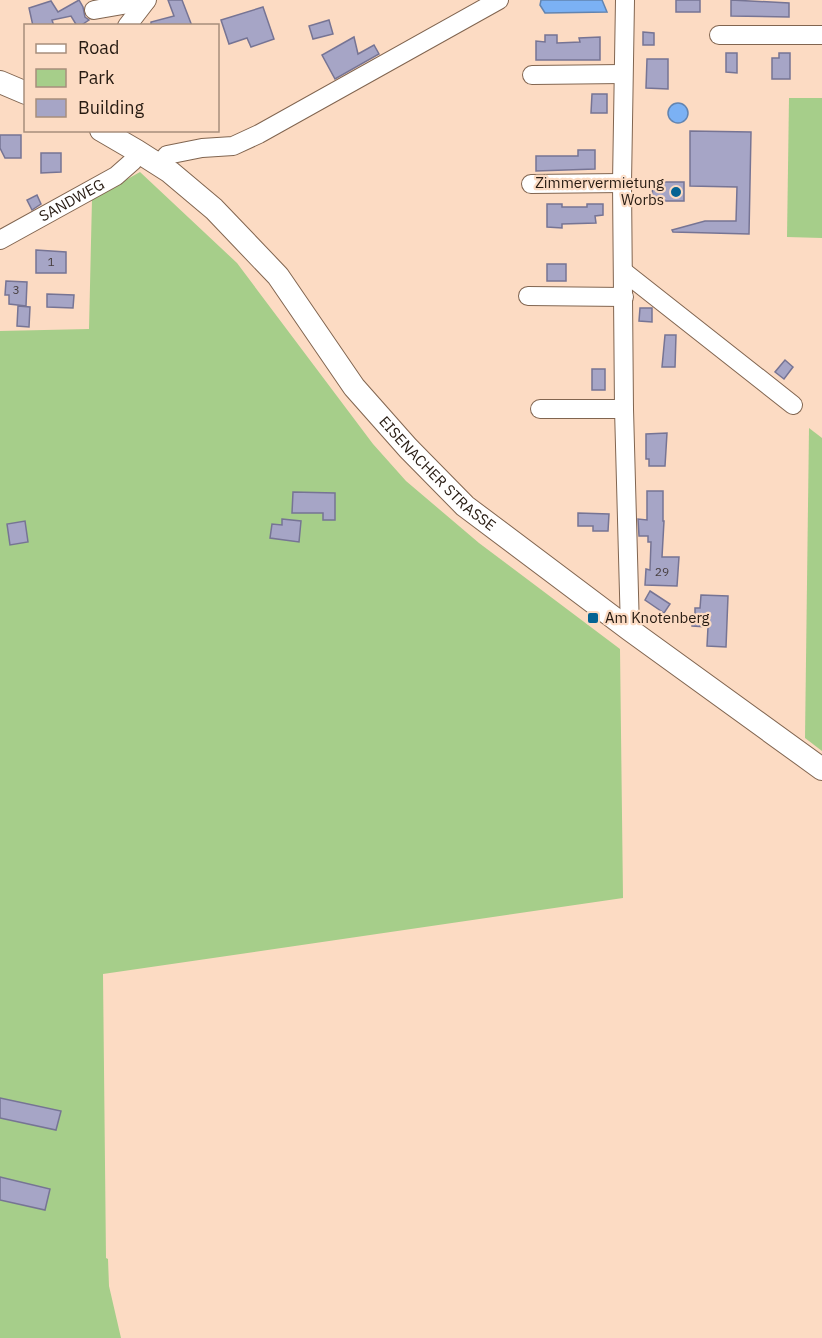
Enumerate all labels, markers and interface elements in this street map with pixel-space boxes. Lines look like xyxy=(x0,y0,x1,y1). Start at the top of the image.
legend xyxy=(24,24,219,132)
text: Road xyxy=(78,36,119,59)
text: Park xyxy=(78,66,115,89)
text: Building xyxy=(78,96,145,119)
place label: Zimmervermietung Worbs xyxy=(535,173,664,209)
street label: SANDWEG xyxy=(36,174,107,226)
marker: Zimmervermietung Worbs xyxy=(669,185,683,199)
house number: 1 xyxy=(47,254,55,269)
house number: 3 xyxy=(12,282,20,297)
street label: EISENACHER STRASSE xyxy=(375,412,500,535)
house number: 29 xyxy=(655,564,669,579)
place label: Am Knotenberg xyxy=(605,608,710,627)
marker: Am Knotenberg xyxy=(586,611,600,625)

